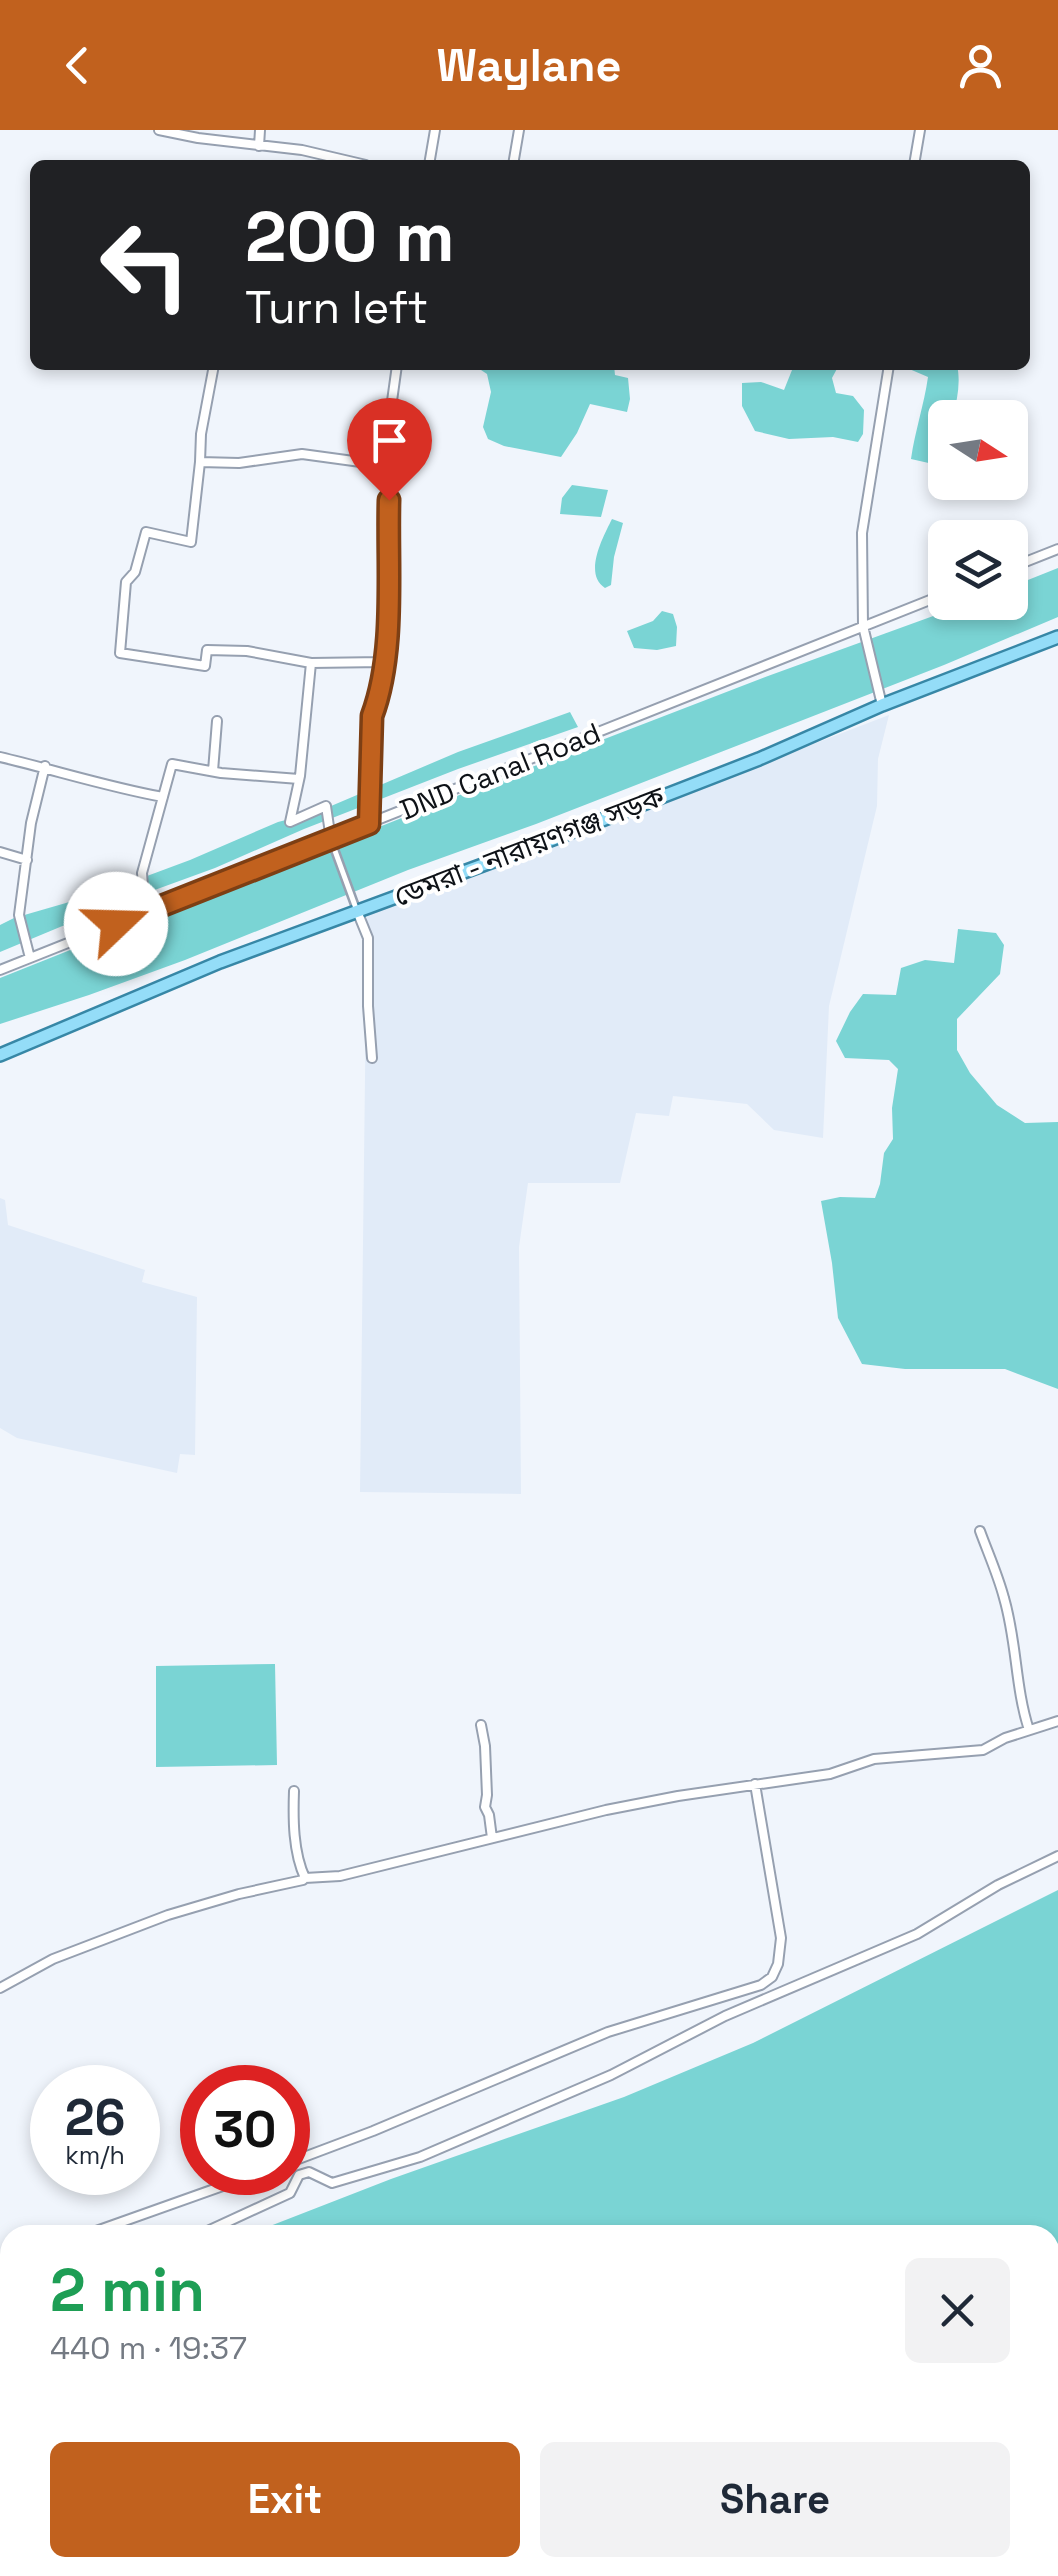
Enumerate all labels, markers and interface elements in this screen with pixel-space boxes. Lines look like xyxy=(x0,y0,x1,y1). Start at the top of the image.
text: Waylane xyxy=(437,37,621,94)
icon: back xyxy=(50,38,105,93)
icon: person xyxy=(953,38,1008,93)
text: 200 m xyxy=(245,192,455,281)
icon: left xyxy=(80,200,210,330)
text: Turn left xyxy=(245,279,428,336)
pin xyxy=(347,398,432,501)
north arrow xyxy=(928,400,1028,500)
map controls xyxy=(928,400,1028,620)
icon: arrive xyxy=(362,413,417,468)
button: layers xyxy=(928,520,1028,620)
street label: DND Canal Road xyxy=(394,714,606,828)
street label: ডেমরা - নারায়ণগঞ্জ সড়ক xyxy=(389,778,670,914)
position arrow xyxy=(64,872,168,976)
speed limit sign: 30 xyxy=(180,2065,310,2195)
text: 26 xyxy=(65,2086,125,2150)
text: km/h xyxy=(65,2139,125,2171)
text: 2 min xyxy=(50,2252,205,2329)
button: close xyxy=(905,2258,1010,2363)
text: 440 m · 19:37 xyxy=(50,2328,247,2368)
button: Exit xyxy=(50,2442,520,2557)
button: Share xyxy=(540,2442,1010,2557)

